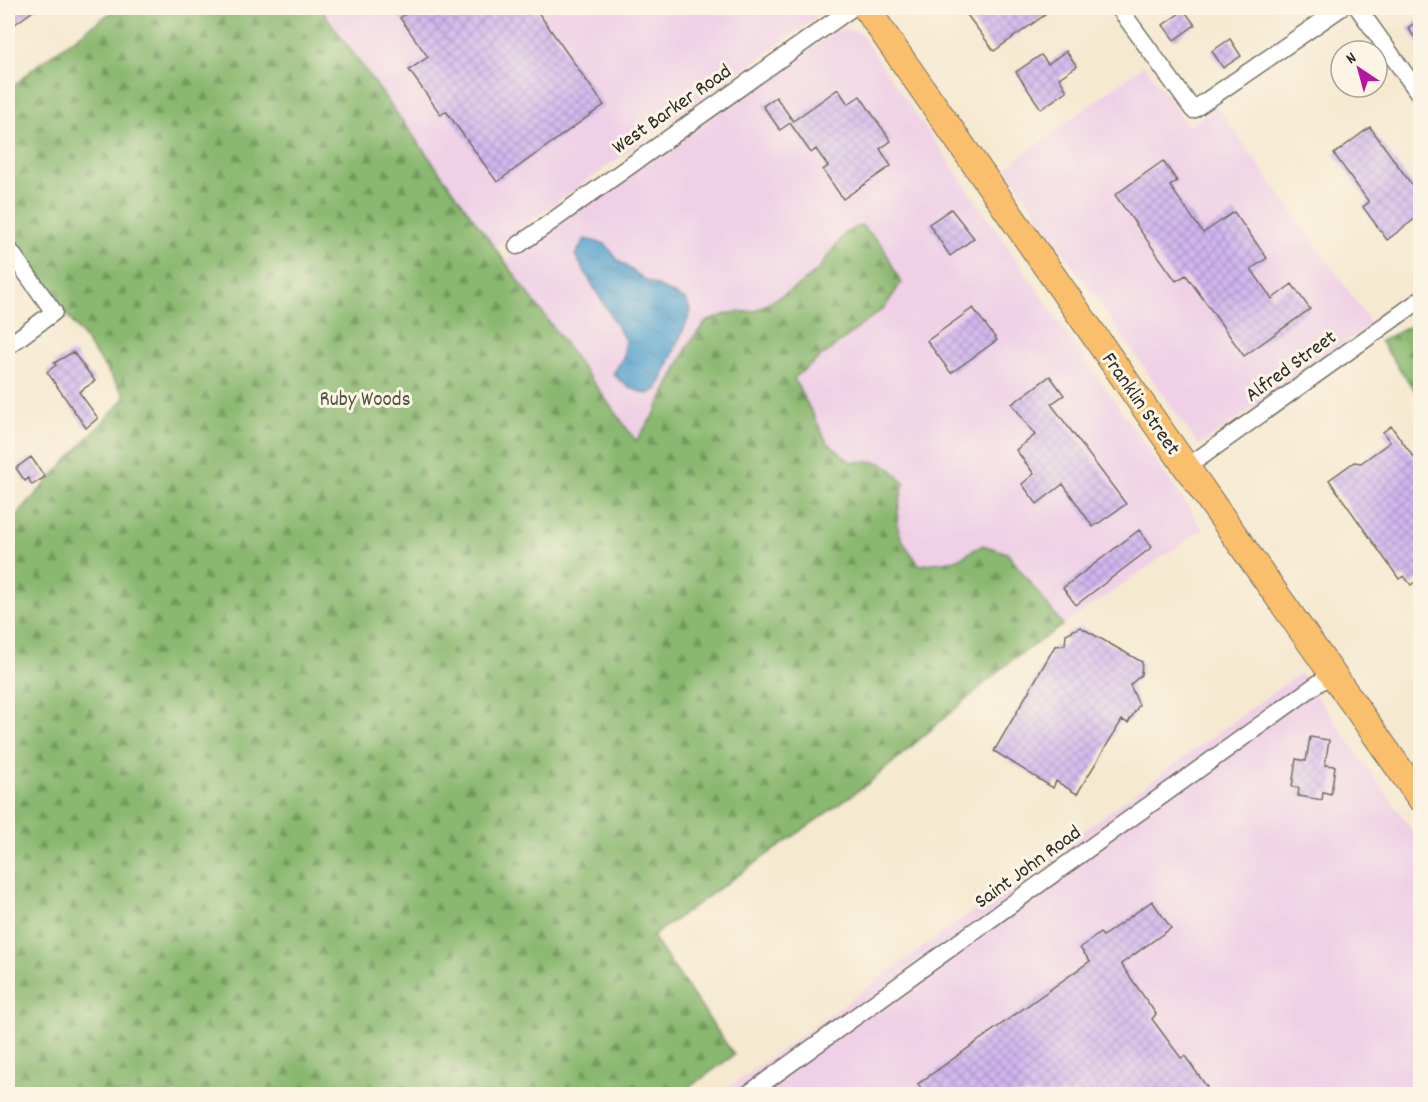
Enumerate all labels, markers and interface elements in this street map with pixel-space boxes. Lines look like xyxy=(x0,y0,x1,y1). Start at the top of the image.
north arrow xyxy=(1329,39,1389,99)
text: N xyxy=(1342,47,1362,71)
street label: West Barker Road xyxy=(607,58,739,163)
street label: Alfred Street xyxy=(1240,324,1344,411)
street label: Franklin Street xyxy=(1093,347,1186,463)
park label: Ruby Woods xyxy=(319,386,411,416)
street label: Saint John Road xyxy=(969,819,1088,917)

